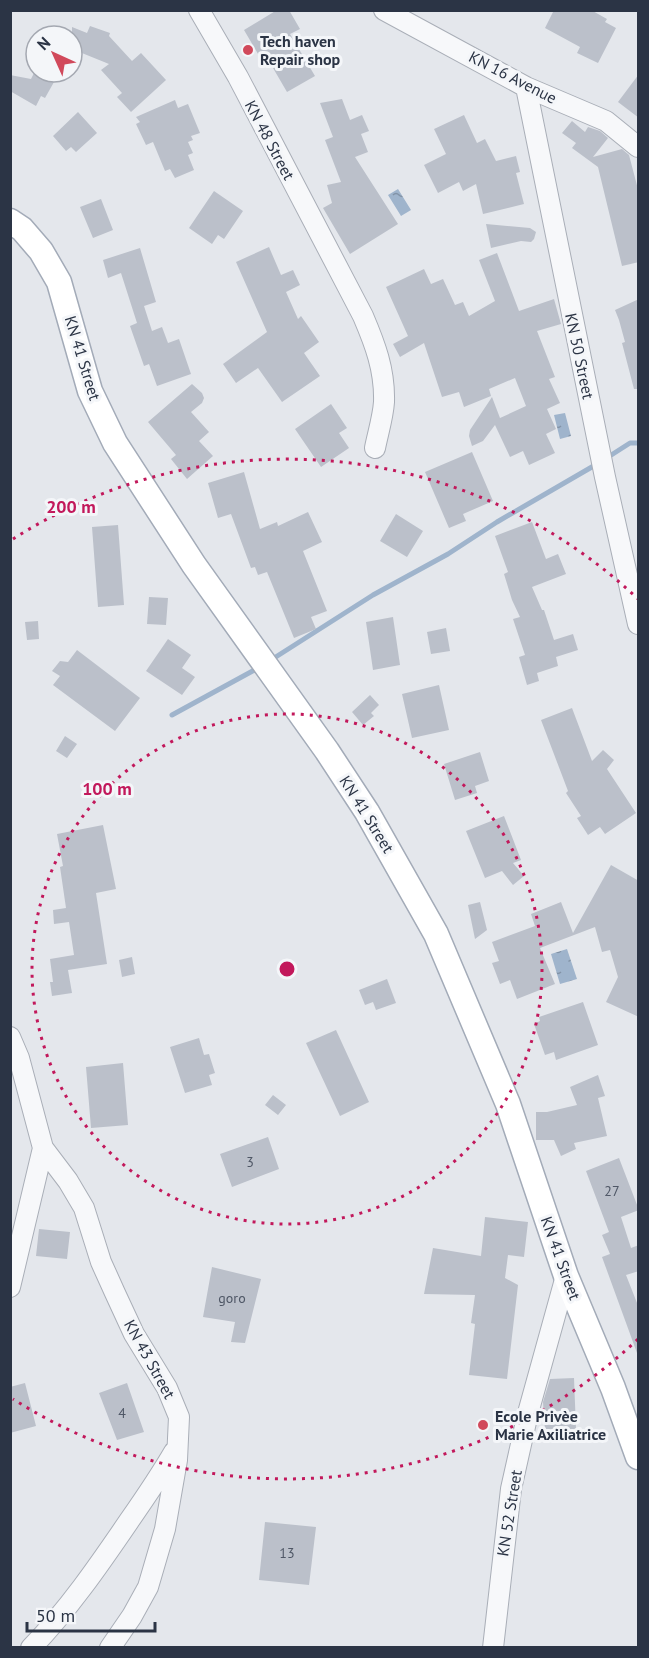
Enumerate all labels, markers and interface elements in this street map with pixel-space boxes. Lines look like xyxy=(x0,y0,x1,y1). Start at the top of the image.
north arrow xyxy=(24,24,84,84)
place label: Tech haven Repair shop xyxy=(260,31,341,69)
text: N xyxy=(33,33,54,54)
marker: Tech haven Repair shop xyxy=(241,43,255,57)
street label: KN 16 Avenue xyxy=(466,46,560,108)
street label: KN 48 Street xyxy=(241,97,300,184)
street label: KN 50 Street xyxy=(561,311,599,401)
street label: KN 41 Street xyxy=(61,313,106,403)
text: 200 m xyxy=(46,495,96,518)
street label: KN 41 Street xyxy=(335,772,399,857)
text: 100 m xyxy=(82,777,132,800)
centre of rings xyxy=(277,959,297,979)
house number: 3 xyxy=(246,1153,254,1171)
house number: 27 xyxy=(604,1182,620,1200)
street label: KN 41 Street xyxy=(537,1214,586,1303)
house number: goro xyxy=(218,1289,246,1307)
street label: KN 43 Street xyxy=(120,1316,180,1403)
house number: 4 xyxy=(118,1404,126,1422)
place label: Ecole Privèe Marie Axiliatrice xyxy=(495,1406,606,1444)
marker: Ecole Privèe Marie Axiliatrice xyxy=(476,1418,490,1432)
street label: KN 52 Street xyxy=(492,1468,526,1558)
house number: 13 xyxy=(279,1544,295,1562)
scale bar xyxy=(27,1595,154,1633)
text: 50 m xyxy=(36,1604,75,1627)

